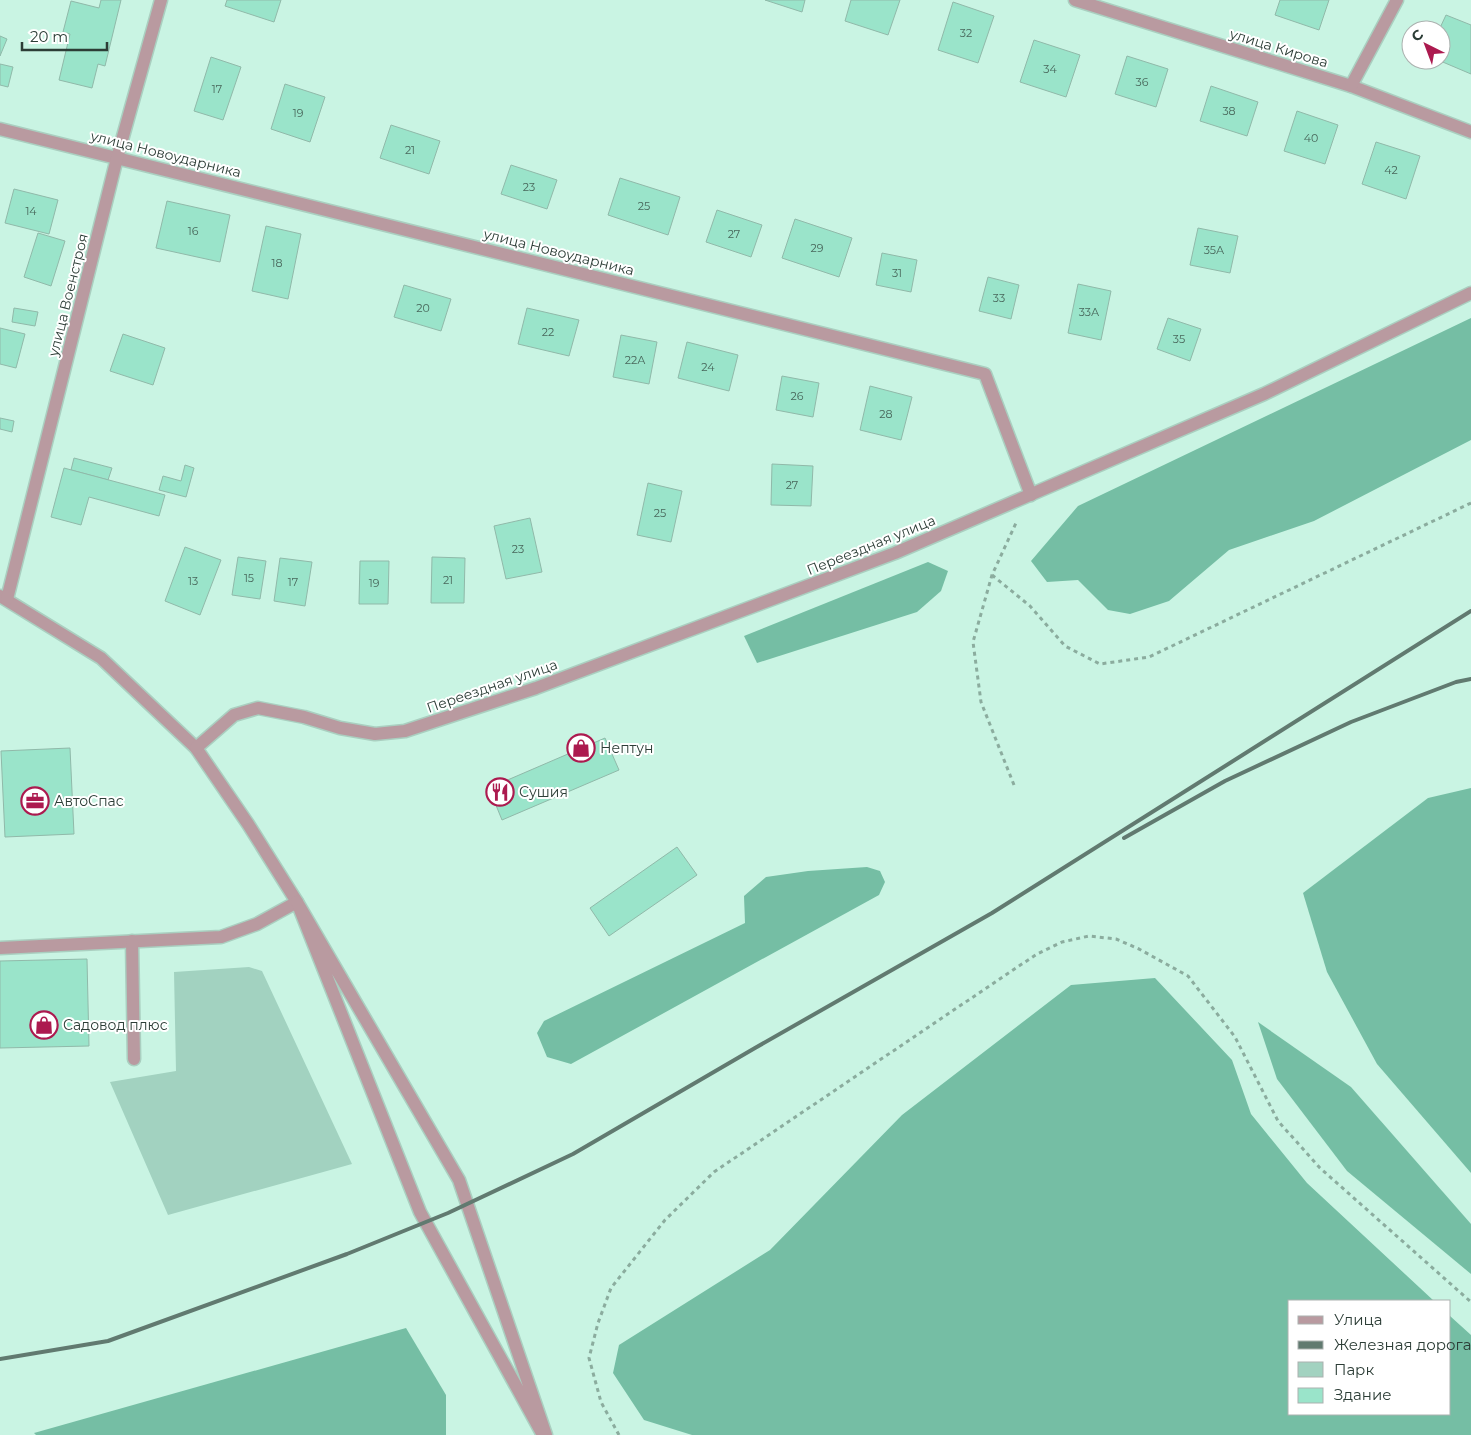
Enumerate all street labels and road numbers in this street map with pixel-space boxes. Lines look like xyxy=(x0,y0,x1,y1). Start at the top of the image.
street label: улица Кирова xyxy=(1227,24,1330,72)
street label: улица Новоударника xyxy=(88,126,243,181)
street label: улица Новоударника xyxy=(481,224,636,279)
street label: улица Военстроя xyxy=(44,232,92,359)
street label: Переездная улица xyxy=(804,511,938,579)
street label: Переездная улица xyxy=(424,655,560,717)

